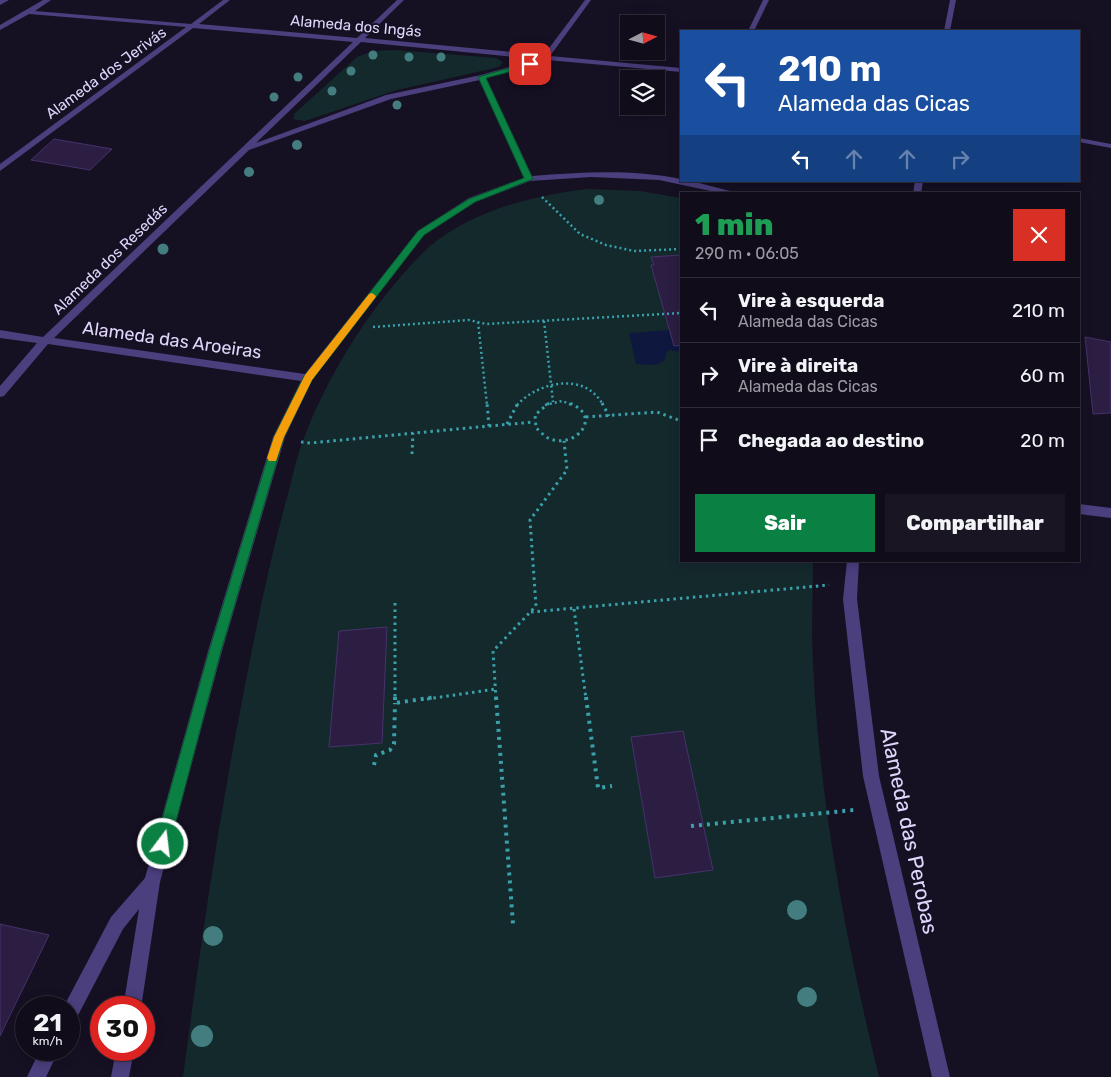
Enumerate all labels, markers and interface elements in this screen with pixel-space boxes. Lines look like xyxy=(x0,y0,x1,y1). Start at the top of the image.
street label: Alameda dos Ingás xyxy=(290,11,423,41)
north arrow xyxy=(620,15,665,60)
map controls xyxy=(620,15,665,115)
street label: Alameda dos Jerivás xyxy=(42,23,170,123)
pin xyxy=(509,43,551,85)
text: 210 m xyxy=(778,48,881,90)
icon: arrive xyxy=(516,50,544,78)
icon: left xyxy=(695,50,760,115)
button: layers xyxy=(620,70,665,115)
text: Alameda das Cicas xyxy=(778,90,970,117)
icon: left xyxy=(787,145,815,173)
icon: ahead xyxy=(840,145,868,173)
icon: ahead xyxy=(893,145,921,173)
icon: right xyxy=(946,145,974,173)
street label: Alameda dos Resedás xyxy=(49,199,171,318)
text: 1 min xyxy=(695,207,773,243)
button: close xyxy=(1013,209,1065,261)
text: 290 m · 06:05 xyxy=(695,244,799,263)
text: Vire à esquerda xyxy=(738,289,885,312)
icon: left xyxy=(695,296,723,324)
text: 210 m xyxy=(1012,299,1065,322)
text: Alameda das Cicas xyxy=(738,312,878,331)
street label: Alameda das Aroeiras xyxy=(81,317,263,363)
text: Vire à direita xyxy=(738,354,858,377)
icon: right xyxy=(695,361,723,389)
text: 60 m xyxy=(1020,364,1065,387)
text: Alameda das Cicas xyxy=(738,377,878,396)
icon: arrive xyxy=(695,426,723,454)
text: Chegada ao destino xyxy=(738,429,924,452)
text: 20 m xyxy=(1020,429,1065,452)
button: Sair xyxy=(695,494,875,552)
button: Compartilhar xyxy=(885,494,1065,552)
street label: Alameda das Perobas xyxy=(875,726,944,936)
position arrow xyxy=(136,817,188,869)
speed limit sign: 30 xyxy=(90,996,155,1061)
text: 21 xyxy=(33,1008,62,1037)
text: km/h xyxy=(33,1034,62,1048)

